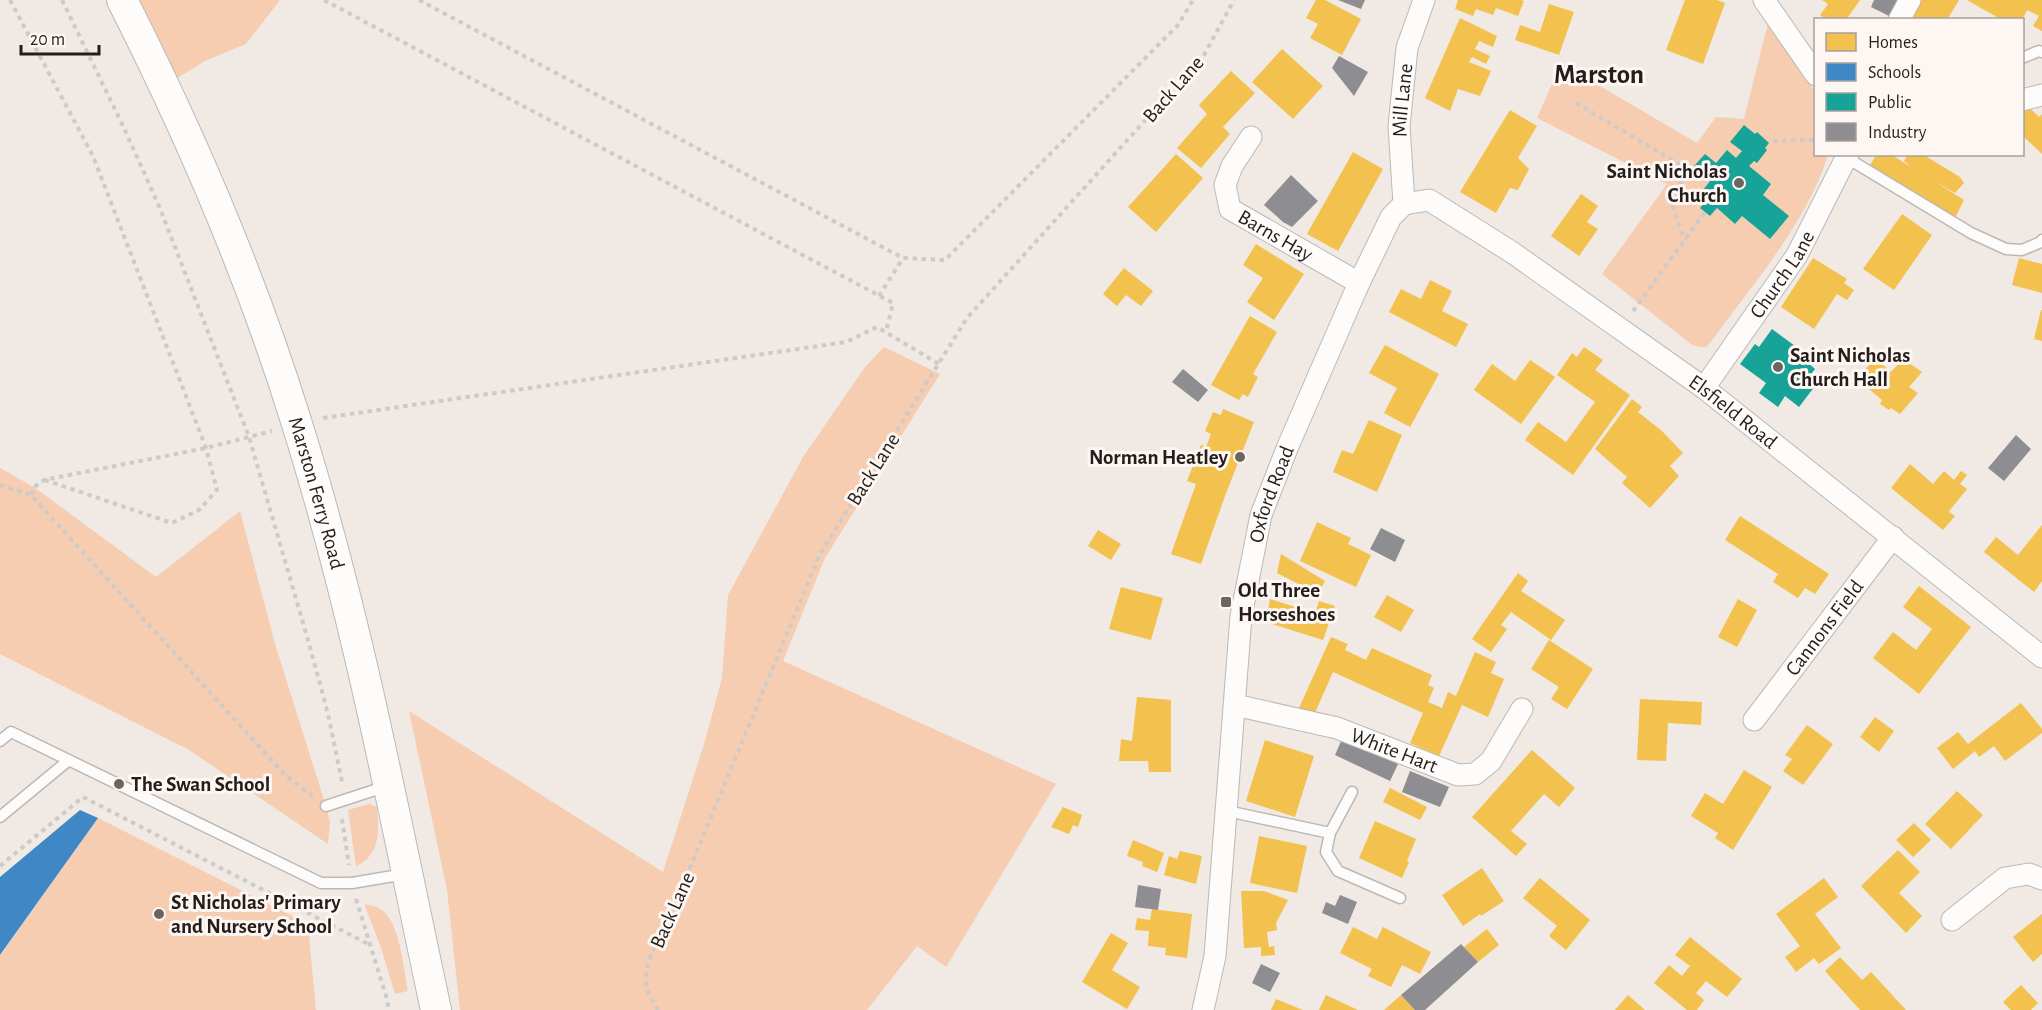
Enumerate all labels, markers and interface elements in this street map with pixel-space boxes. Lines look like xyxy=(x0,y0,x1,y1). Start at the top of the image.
scale bar xyxy=(21,18,99,56)
legend xyxy=(1814,18,2024,156)
text: 20 m xyxy=(30,31,65,49)
text: Homes xyxy=(1868,34,1918,52)
street label: Back Lane xyxy=(1139,52,1208,127)
district label: Marston xyxy=(1554,61,1644,88)
street label: Mill Lane xyxy=(1389,62,1416,138)
text: Schools xyxy=(1868,64,1921,82)
text: Public xyxy=(1868,94,1911,112)
text: Industry xyxy=(1868,124,1927,142)
place label: Saint Nicholas Church xyxy=(1607,161,1727,206)
marker: Saint Nicholas Church xyxy=(1732,176,1746,190)
street label: Barns Hay xyxy=(1235,206,1316,265)
street label: Church Lane xyxy=(1746,227,1818,322)
place label: Saint Nicholas Church Hall xyxy=(1790,345,1910,390)
marker: Saint Nicholas Church Hall xyxy=(1771,360,1785,374)
street label: Elsfield Road xyxy=(1685,371,1781,453)
street label: Marston Ferry Road xyxy=(284,414,348,572)
street label: Back Lane xyxy=(843,429,904,509)
street label: Oxford Road xyxy=(1246,443,1298,545)
place label: Norman Heatley xyxy=(1089,447,1229,468)
marker: Norman Heatley xyxy=(1233,450,1247,464)
street label: Cannons Field xyxy=(1782,576,1867,680)
place label: Old Three Horseshoes xyxy=(1238,580,1335,625)
marker: Old Three Horseshoes xyxy=(1219,595,1233,609)
street label: White Hart xyxy=(1348,724,1441,777)
place label: The Swan School xyxy=(131,774,270,795)
marker: The Swan School xyxy=(112,777,126,791)
street label: Back Lane xyxy=(646,869,698,951)
place label: St Nicholas' Primary and Nursery School xyxy=(171,892,341,937)
marker: St Nicholas' Primary and Nursery School xyxy=(152,907,166,921)

